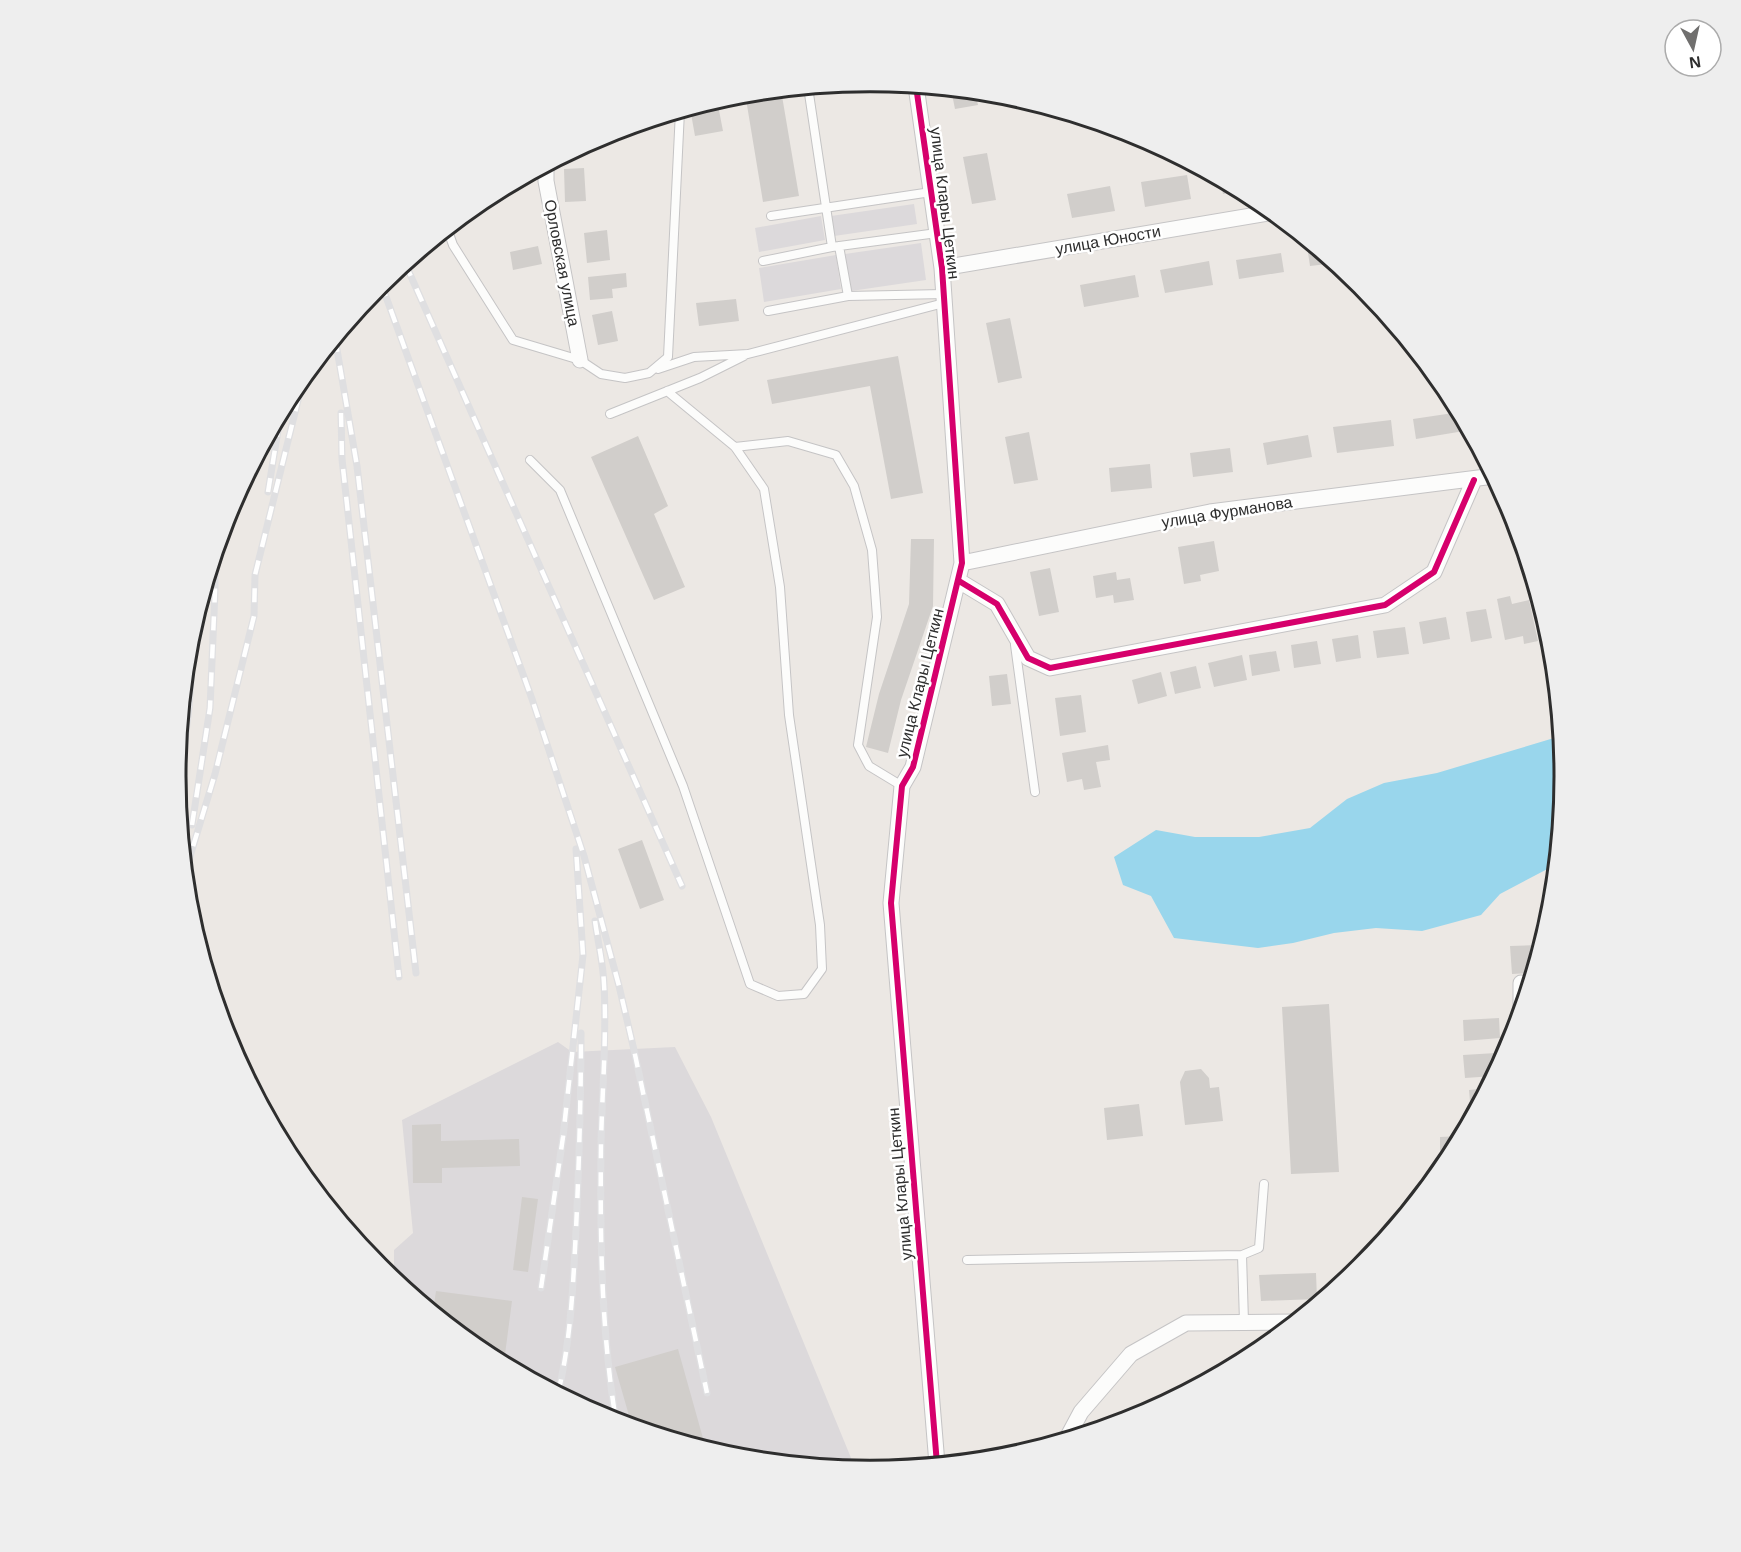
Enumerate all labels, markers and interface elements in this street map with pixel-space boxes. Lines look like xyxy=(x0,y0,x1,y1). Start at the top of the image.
north arrow xyxy=(1663,18,1723,78)
text: N xyxy=(1688,53,1702,72)
street label: улица Клары Цеткин xyxy=(927,126,963,280)
street label: Орловская улица xyxy=(541,198,583,328)
street label: улица Юности xyxy=(1054,222,1162,258)
street label: улица Фурманова xyxy=(1160,493,1294,531)
street label: улица Клары Цеткин xyxy=(893,607,947,759)
street label: улица Клары Цеткин xyxy=(885,1107,915,1261)

